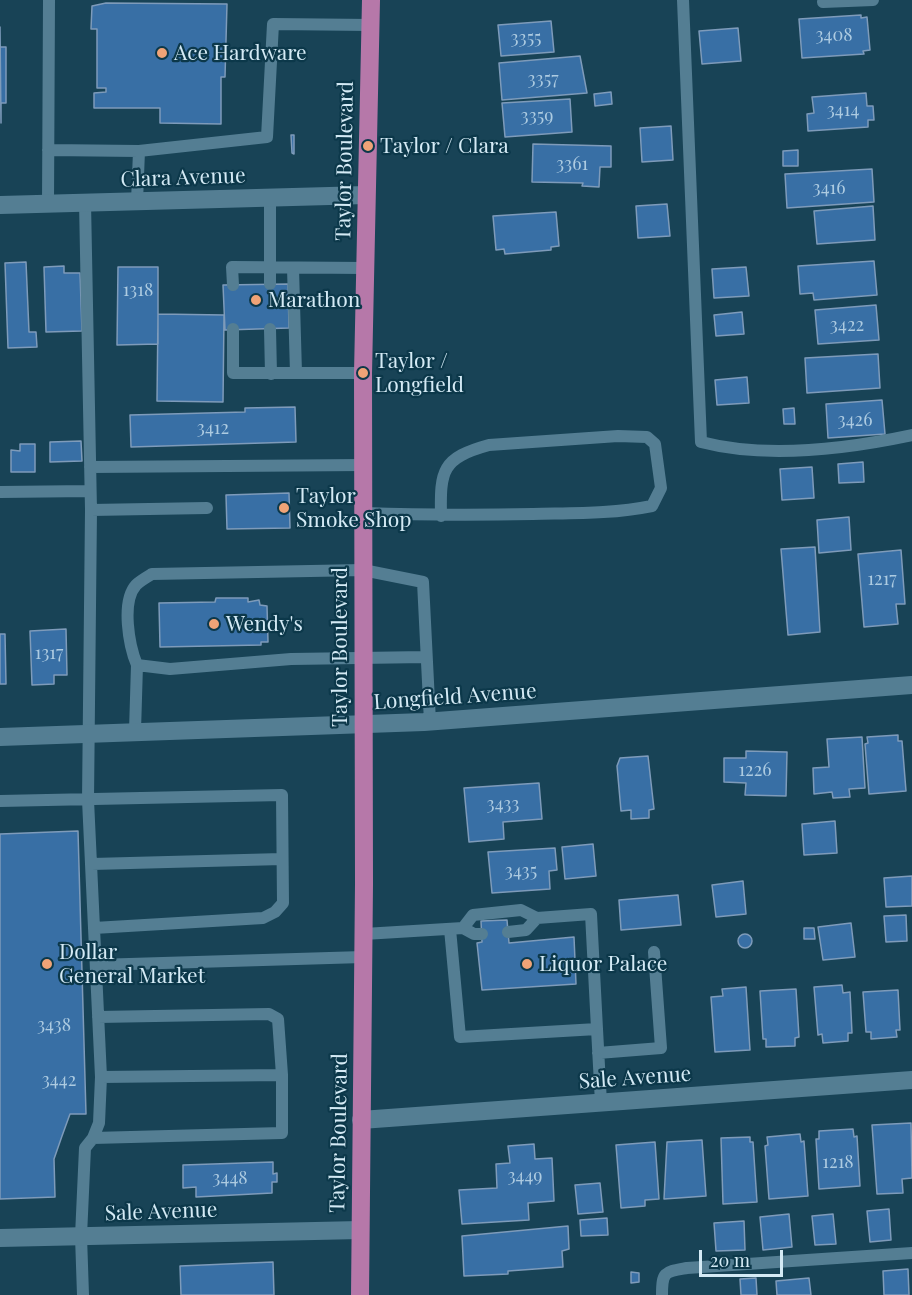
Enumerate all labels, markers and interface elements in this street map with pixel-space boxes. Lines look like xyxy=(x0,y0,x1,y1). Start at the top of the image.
house number: 3408 xyxy=(815,24,853,46)
house number: 3355 xyxy=(510,27,542,49)
place label: Ace Hardware xyxy=(174,40,307,66)
marker: Ace Hardware xyxy=(155,46,169,60)
house number: 3357 xyxy=(527,68,559,90)
street label: Taylor Boulevard xyxy=(331,81,359,241)
house number: 3414 xyxy=(827,99,859,121)
house number: 3359 xyxy=(521,105,553,127)
place label: Taylor / Clara xyxy=(380,133,509,159)
marker: Taylor / Clara xyxy=(361,139,375,153)
house number: 3361 xyxy=(556,153,588,175)
street label: Clara Avenue xyxy=(120,163,246,193)
house number: 3416 xyxy=(813,177,845,199)
house number: 1318 xyxy=(123,279,153,301)
place label: Marathon xyxy=(268,287,360,313)
marker: Marathon xyxy=(249,293,263,307)
house number: 3422 xyxy=(830,314,864,336)
place label: Taylor / Longfield xyxy=(375,348,464,398)
marker: Taylor / Longfield xyxy=(356,366,370,380)
house number: 3426 xyxy=(838,409,872,431)
house number: 3412 xyxy=(197,417,229,439)
place label: Taylor Smoke Shop xyxy=(296,483,411,533)
marker: Taylor Smoke Shop xyxy=(277,501,291,515)
street label: Taylor Boulevard xyxy=(327,567,353,727)
house number: 1217 xyxy=(867,568,897,590)
place label: Wendy's xyxy=(226,611,303,637)
marker: Wendy's xyxy=(207,617,221,631)
house number: 1317 xyxy=(35,642,63,664)
street label: Longfield Avenue xyxy=(373,679,537,715)
house number: 1226 xyxy=(738,759,772,781)
house number: 3433 xyxy=(487,793,519,815)
house number: 3435 xyxy=(505,860,537,882)
place label: Dollar General Market xyxy=(59,939,205,989)
place label: Liquor Palace xyxy=(539,951,667,977)
marker: Dollar General Market xyxy=(40,957,54,971)
marker: Liquor Palace xyxy=(520,957,534,971)
house number: 3438 xyxy=(37,1014,71,1036)
street label: Taylor Boulevard xyxy=(325,1053,353,1213)
street label: Sale Avenue xyxy=(578,1061,692,1095)
house number: 3442 xyxy=(42,1069,76,1091)
house number: 1218 xyxy=(822,1151,854,1173)
house number: 3449 xyxy=(507,1165,543,1187)
house number: 3448 xyxy=(212,1167,248,1189)
street label: Sale Avenue xyxy=(104,1197,218,1227)
scale bar xyxy=(702,1238,786,1276)
text: 20 m xyxy=(710,1248,750,1272)

